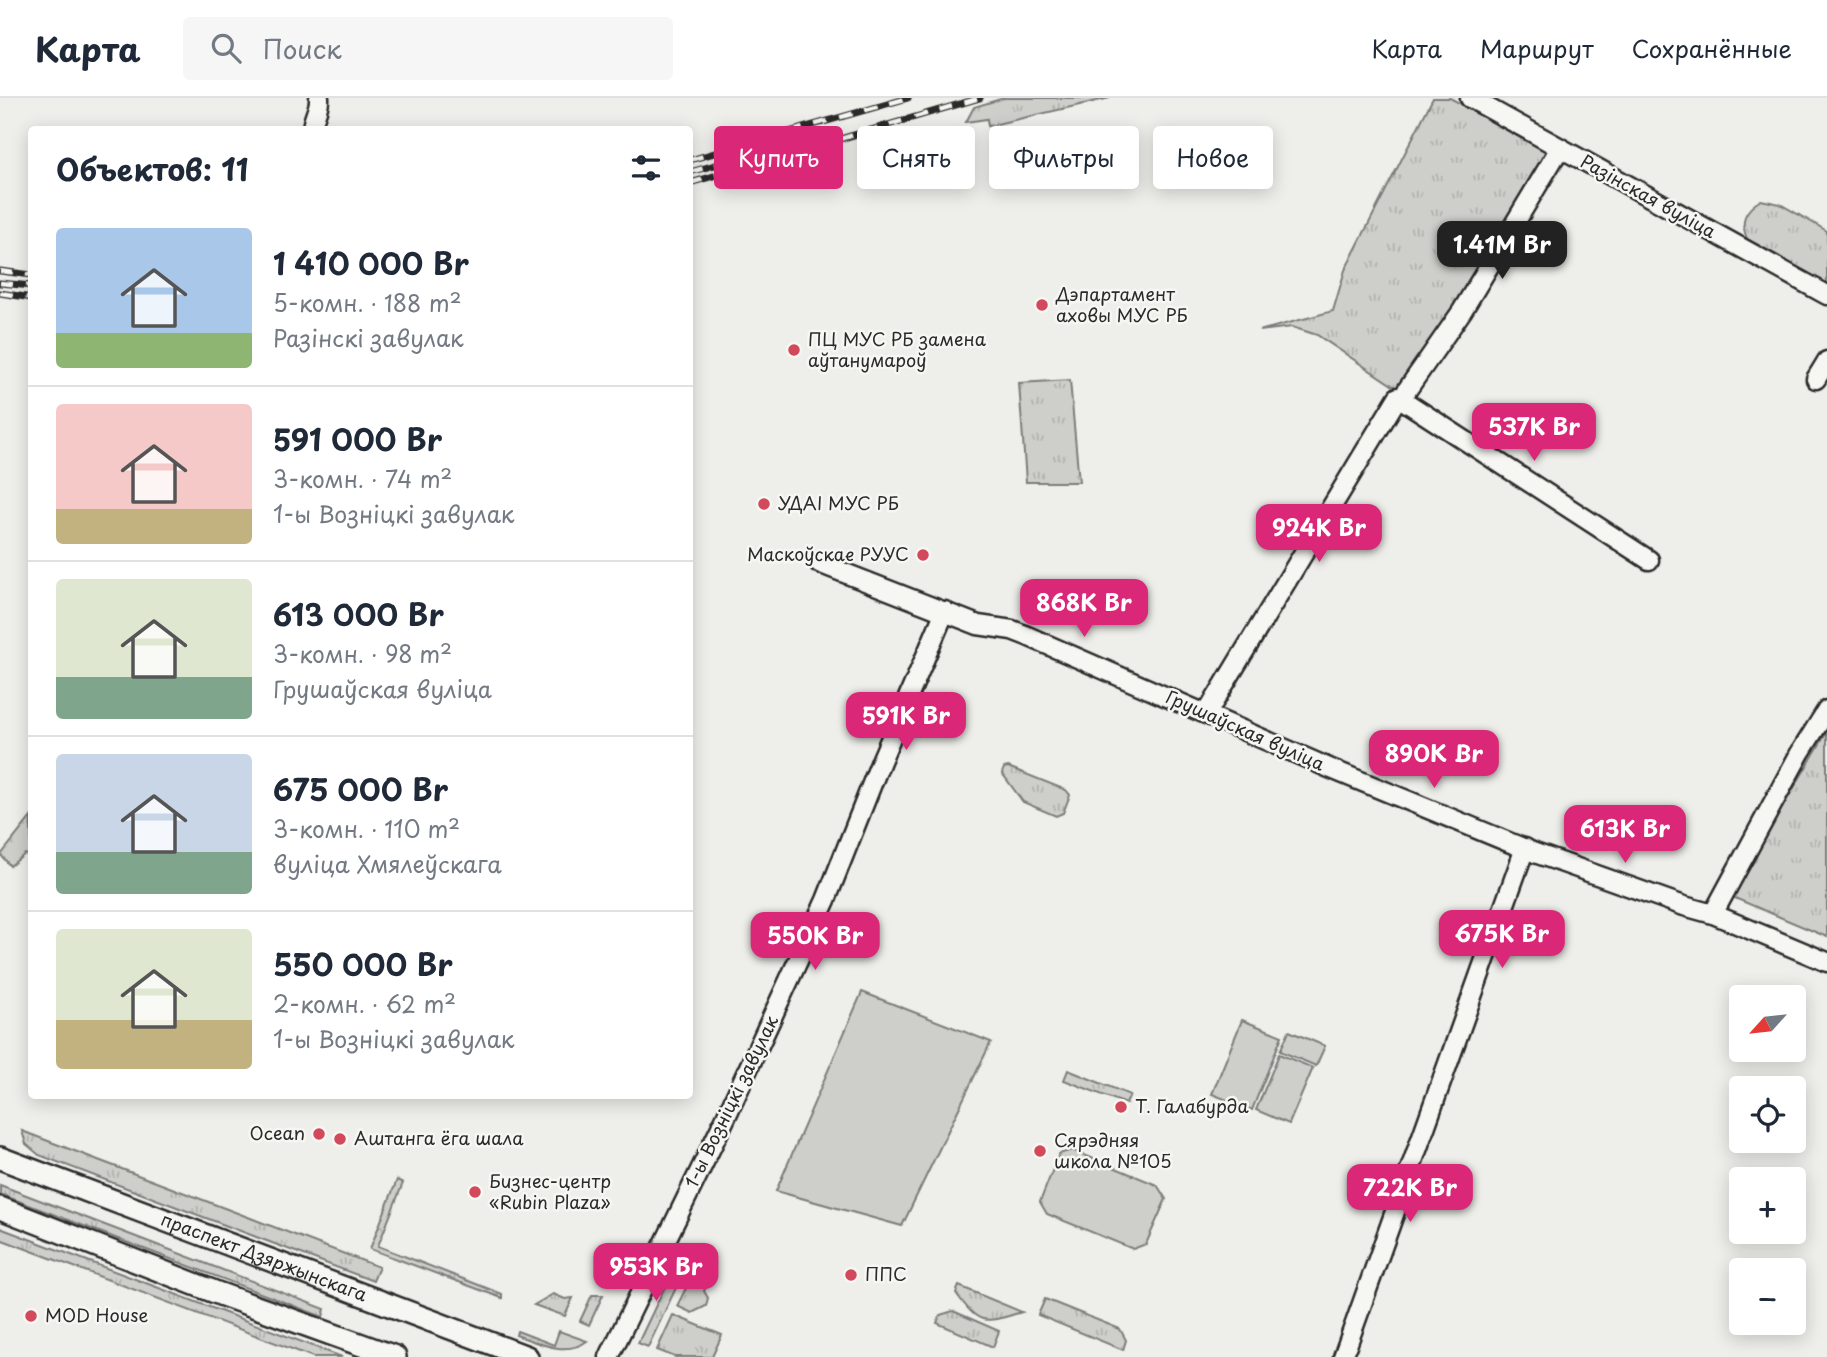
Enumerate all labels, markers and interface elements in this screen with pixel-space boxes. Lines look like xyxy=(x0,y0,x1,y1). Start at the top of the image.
search box xyxy=(183,17,673,80)
text: Карта xyxy=(35,23,141,73)
icon: search xyxy=(207,29,245,67)
text: Поиск xyxy=(263,29,342,68)
text: Карта xyxy=(1371,30,1442,66)
text: Маршрут xyxy=(1480,30,1594,66)
text: Сохранённые xyxy=(1632,30,1792,66)
chip: Купить xyxy=(714,126,843,189)
chip: Снять xyxy=(857,126,975,189)
chip: Фильтры xyxy=(989,126,1139,189)
chip: Новое xyxy=(1153,126,1273,189)
text: Объектов: 11 xyxy=(56,146,249,191)
street label: Разінская вуліца xyxy=(1576,147,1721,244)
icon: filters xyxy=(627,149,665,187)
pin: 1.41M Br xyxy=(1430,222,1574,281)
text: 1.41M Br xyxy=(1453,226,1551,261)
text: 1 410 000 Br xyxy=(273,240,469,285)
icon: home xyxy=(112,256,196,340)
place label: Дэпартамент аховы МУС РБ xyxy=(1055,280,1188,328)
text: 5-комн. · 188 m² xyxy=(273,285,462,320)
marker: Дэпартамент аховы МУС РБ xyxy=(1034,297,1050,313)
text: Разінскі завулак xyxy=(273,320,464,355)
place label: ПЦ МУС РБ замена аўтанумароў xyxy=(808,325,987,373)
marker: ПЦ МУС РБ замена аўтанумароў xyxy=(786,342,802,358)
pin: 537K Br xyxy=(1469,404,1599,463)
text: 537K Br xyxy=(1488,408,1580,443)
text: 591 000 Br xyxy=(273,416,442,461)
icon: home xyxy=(112,432,196,516)
text: 3-комн. · 74 m² xyxy=(273,461,452,496)
place label: УДАІ МУС РБ xyxy=(778,489,899,516)
text: 1-ы Возніцкі завулак xyxy=(273,496,514,531)
marker: УДАІ МУС РБ xyxy=(756,496,772,512)
pin: 924K Br xyxy=(1254,504,1384,564)
text: 924K Br xyxy=(1272,509,1366,544)
place label: Маскоўскае РУУС xyxy=(747,540,909,567)
marker: Маскоўскае РУУС xyxy=(915,547,931,563)
pin: 868K Br xyxy=(1019,580,1149,639)
text: 868K Br xyxy=(1036,584,1132,619)
text: 613 000 Br xyxy=(273,591,444,636)
icon: home xyxy=(112,607,196,691)
text: 3-комн. · 98 m² xyxy=(273,636,452,671)
text: Грушаўская вуліца xyxy=(273,671,492,706)
street label: Грушаўская вуліца xyxy=(1162,682,1329,777)
pin: 591K Br xyxy=(841,692,971,752)
text: 591K Br xyxy=(862,697,950,732)
pin: 890K Br xyxy=(1369,730,1499,790)
text: 890K Br xyxy=(1385,735,1483,770)
text: 675 000 Br xyxy=(273,766,448,811)
icon: home xyxy=(112,782,196,866)
pin: 613K Br xyxy=(1560,806,1690,865)
text: 613K Br xyxy=(1580,810,1670,845)
text: 3-комн. · 110 m² xyxy=(273,811,460,846)
text: вуліца Хмялеўскага xyxy=(273,846,502,881)
pin: 675K Br xyxy=(1437,910,1567,970)
pin: 550K Br xyxy=(750,912,880,972)
text: 675K Br xyxy=(1455,915,1549,950)
text: 550K Br xyxy=(767,917,863,952)
text: 550 000 Br xyxy=(273,941,453,986)
icon: home xyxy=(112,957,196,1041)
north arrow xyxy=(1729,985,1806,1062)
map controls xyxy=(1729,985,1806,1335)
text: 2-комн. · 62 m² xyxy=(273,986,456,1021)
street label: 1-ы Возніцкі завулак xyxy=(677,1010,784,1192)
text: 1-ы Возніцкі завулак xyxy=(273,1021,514,1056)
button: locate xyxy=(1729,1076,1806,1153)
place label: Т. Галабурда xyxy=(1135,1092,1249,1119)
marker: Т. Галабурда xyxy=(1113,1099,1129,1115)
place label: Ocean xyxy=(250,1119,305,1146)
place label: Аштанга ёга шала xyxy=(354,1124,524,1151)
marker: Ocean xyxy=(311,1126,327,1142)
place label: Сярэдняя школа №105 xyxy=(1054,1126,1172,1174)
marker: Аштанга ёга шала xyxy=(332,1131,348,1147)
marker: Сярэдняя школа №105 xyxy=(1032,1143,1048,1159)
pin: 722K Br xyxy=(1345,1164,1475,1224)
place label: Бизнес-центр «Rubin Plaza» xyxy=(489,1167,611,1215)
button: + xyxy=(1729,1167,1806,1244)
text: 722K Br xyxy=(1363,1169,1457,1204)
marker: Бизнес-центр «Rubin Plaza» xyxy=(467,1184,483,1200)
street label: праспект Дзяржынскага xyxy=(157,1205,372,1308)
pin: 953K Br xyxy=(591,1244,721,1303)
text: 953K Br xyxy=(609,1248,703,1283)
button: − xyxy=(1729,1258,1806,1335)
place label: ППС xyxy=(865,1260,907,1287)
marker: ППС xyxy=(843,1267,859,1283)
place label: MOD House xyxy=(45,1301,148,1328)
marker: MOD House xyxy=(23,1308,39,1324)

